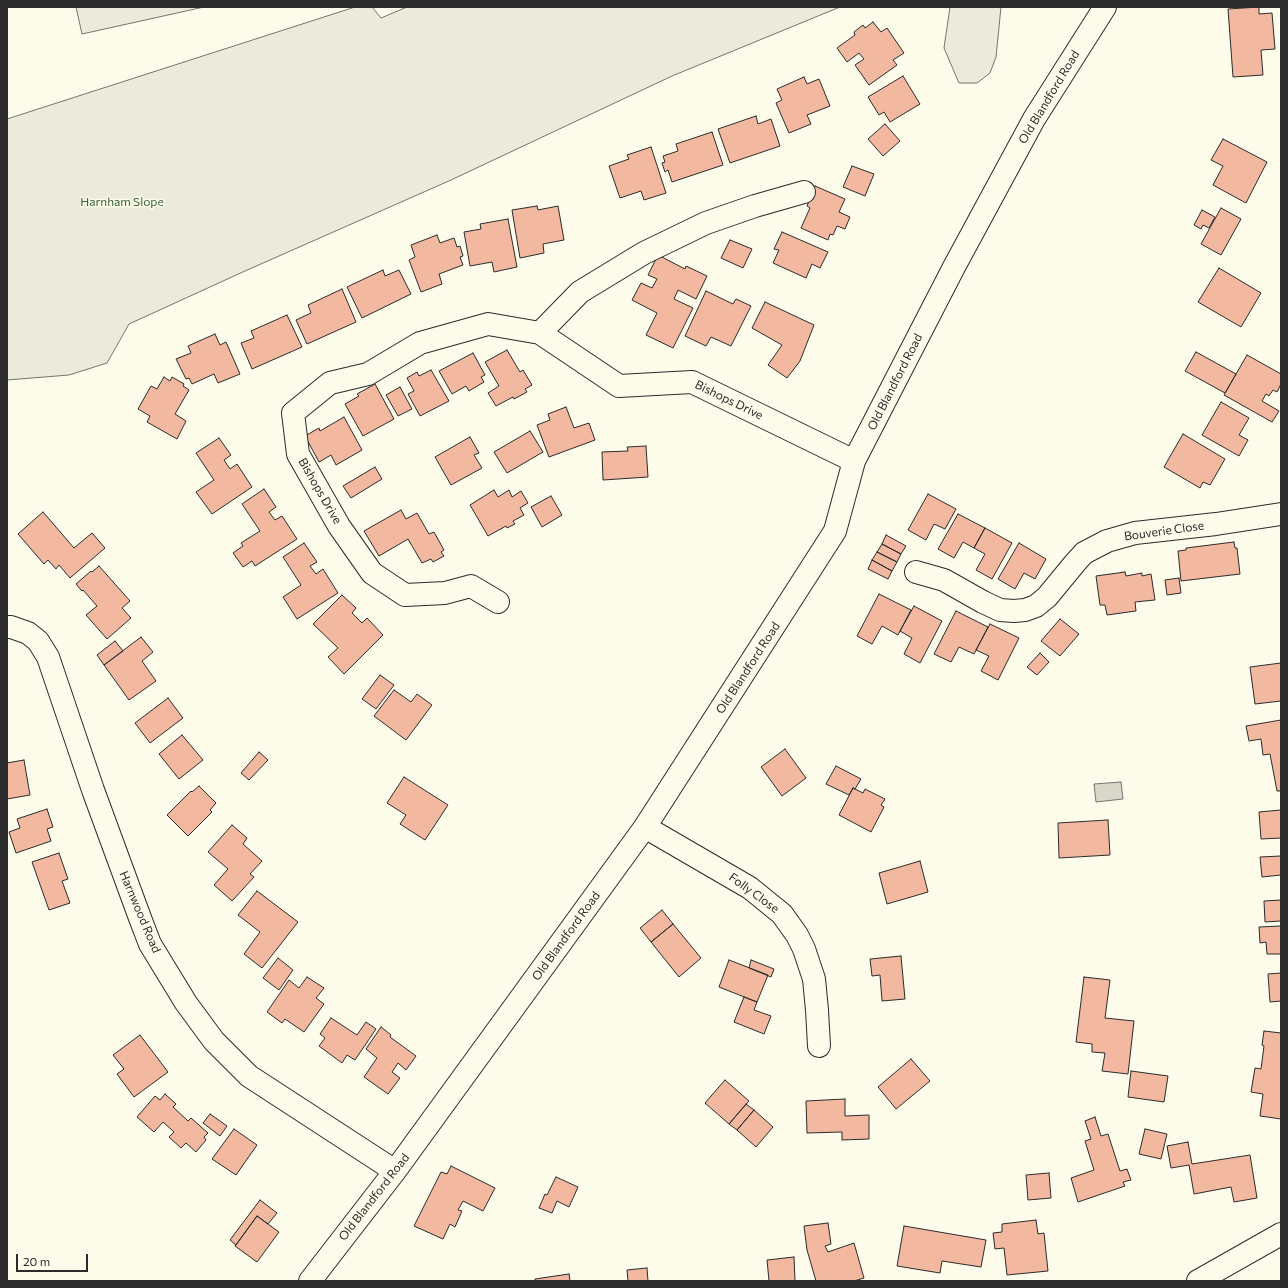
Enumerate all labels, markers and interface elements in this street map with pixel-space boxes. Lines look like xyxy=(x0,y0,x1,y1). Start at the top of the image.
street label: Old Blandford Road xyxy=(1015,48,1083,146)
park label: Harnham Slope xyxy=(80,195,164,209)
street label: Old Blandford Road xyxy=(864,331,926,433)
street label: Bishops Drive xyxy=(693,377,765,423)
street label: Bishops Drive xyxy=(295,455,345,527)
street label: Bouverie Close xyxy=(1123,518,1205,544)
street label: Old Blandford Road xyxy=(713,619,783,717)
street label: Harnwood Road xyxy=(116,869,164,955)
street label: Folly Close xyxy=(726,870,782,916)
street label: Old Blandford Road xyxy=(529,889,603,983)
street label: Old Blandford Road xyxy=(336,1151,412,1243)
scale bar xyxy=(18,1246,90,1272)
text: 20 m xyxy=(23,1254,50,1268)

